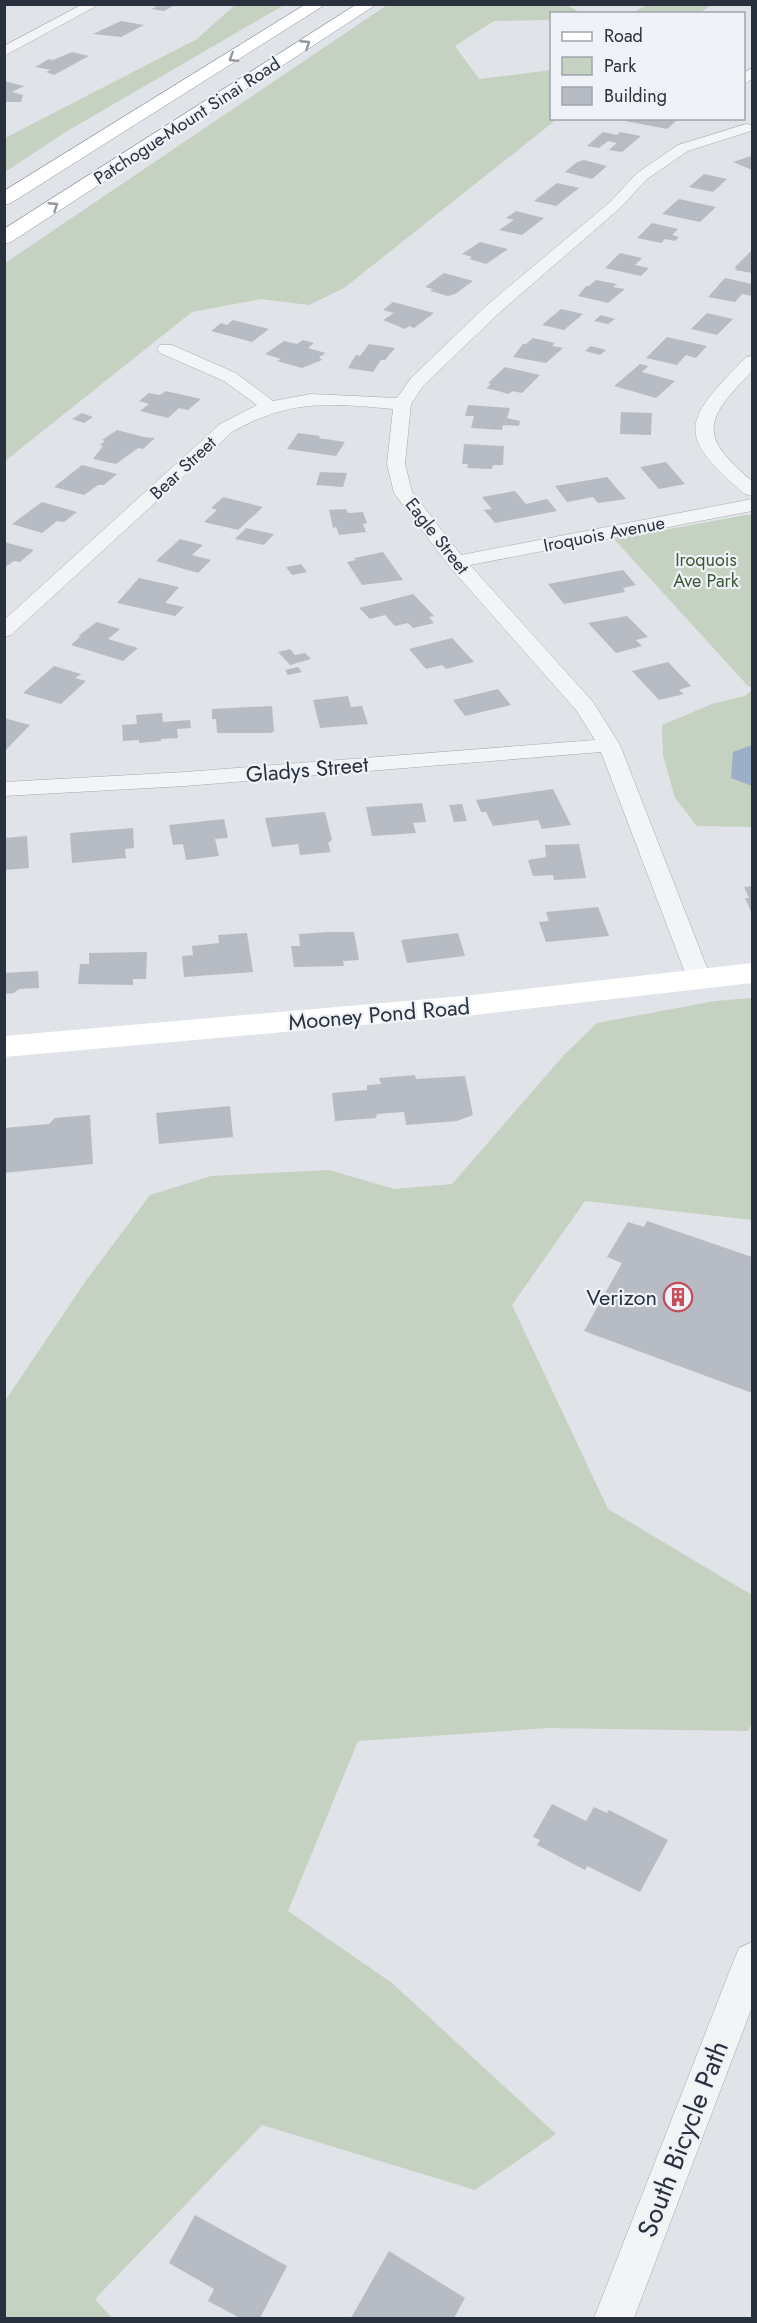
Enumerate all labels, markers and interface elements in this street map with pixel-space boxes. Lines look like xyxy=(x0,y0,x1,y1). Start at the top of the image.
legend xyxy=(550,12,745,120)
text: Road xyxy=(604,23,643,49)
one-way arrow xyxy=(300,41,311,52)
one-way arrow xyxy=(228,50,239,61)
street label: Patchogue-Mount Sinai Road xyxy=(89,51,285,191)
text: Park xyxy=(604,53,636,79)
text: Building xyxy=(604,83,667,109)
one-way arrow xyxy=(48,202,58,214)
street label: Bear Street xyxy=(144,430,223,506)
street label: Eagle Street xyxy=(399,492,476,580)
street label: Iroquois Avenue xyxy=(541,509,667,559)
park label: Iroquois Ave Park xyxy=(673,547,739,594)
street label: Gladys Street xyxy=(244,748,370,790)
street label: Mooney Pond Road xyxy=(287,990,471,1038)
place label: Verizon xyxy=(586,1281,657,1313)
building icon: Verizon xyxy=(662,1281,694,1313)
street label: South Bicycle Path xyxy=(627,2035,738,2243)

